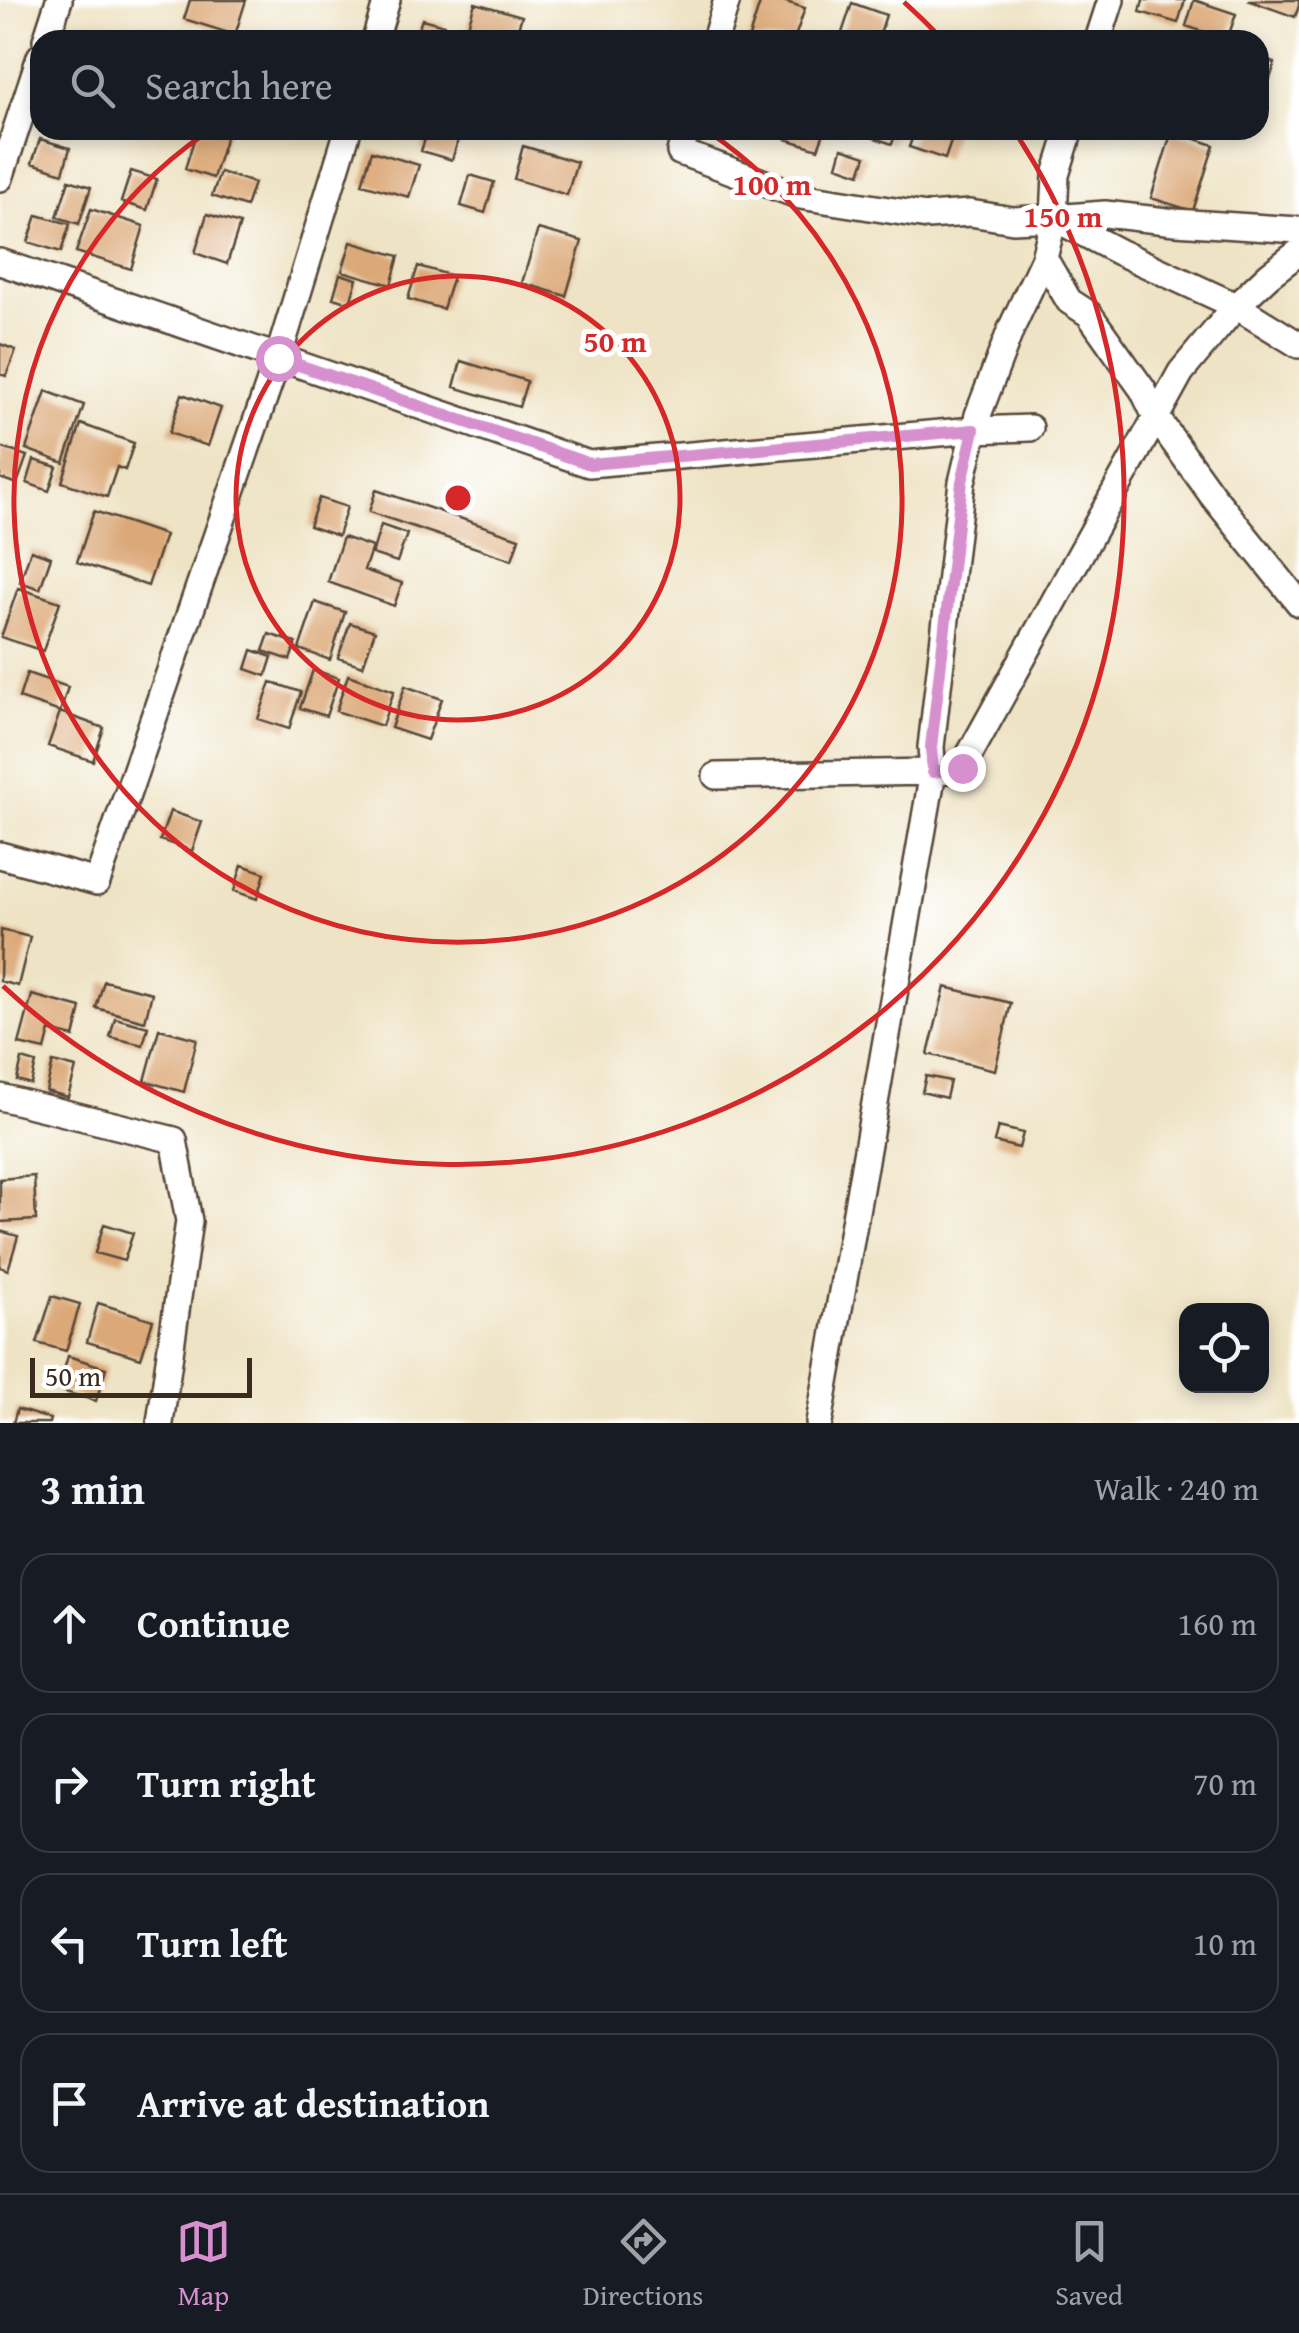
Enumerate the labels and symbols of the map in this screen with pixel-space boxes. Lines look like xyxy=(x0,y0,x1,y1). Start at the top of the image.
text: 100 m xyxy=(733,162,812,206)
text: 150 m xyxy=(1024,194,1103,238)
text: 50 m xyxy=(583,319,647,363)
route start xyxy=(256,336,302,382)
centre of rings xyxy=(440,480,476,516)
route end xyxy=(940,746,986,792)
scale bar xyxy=(30,1353,252,1398)

